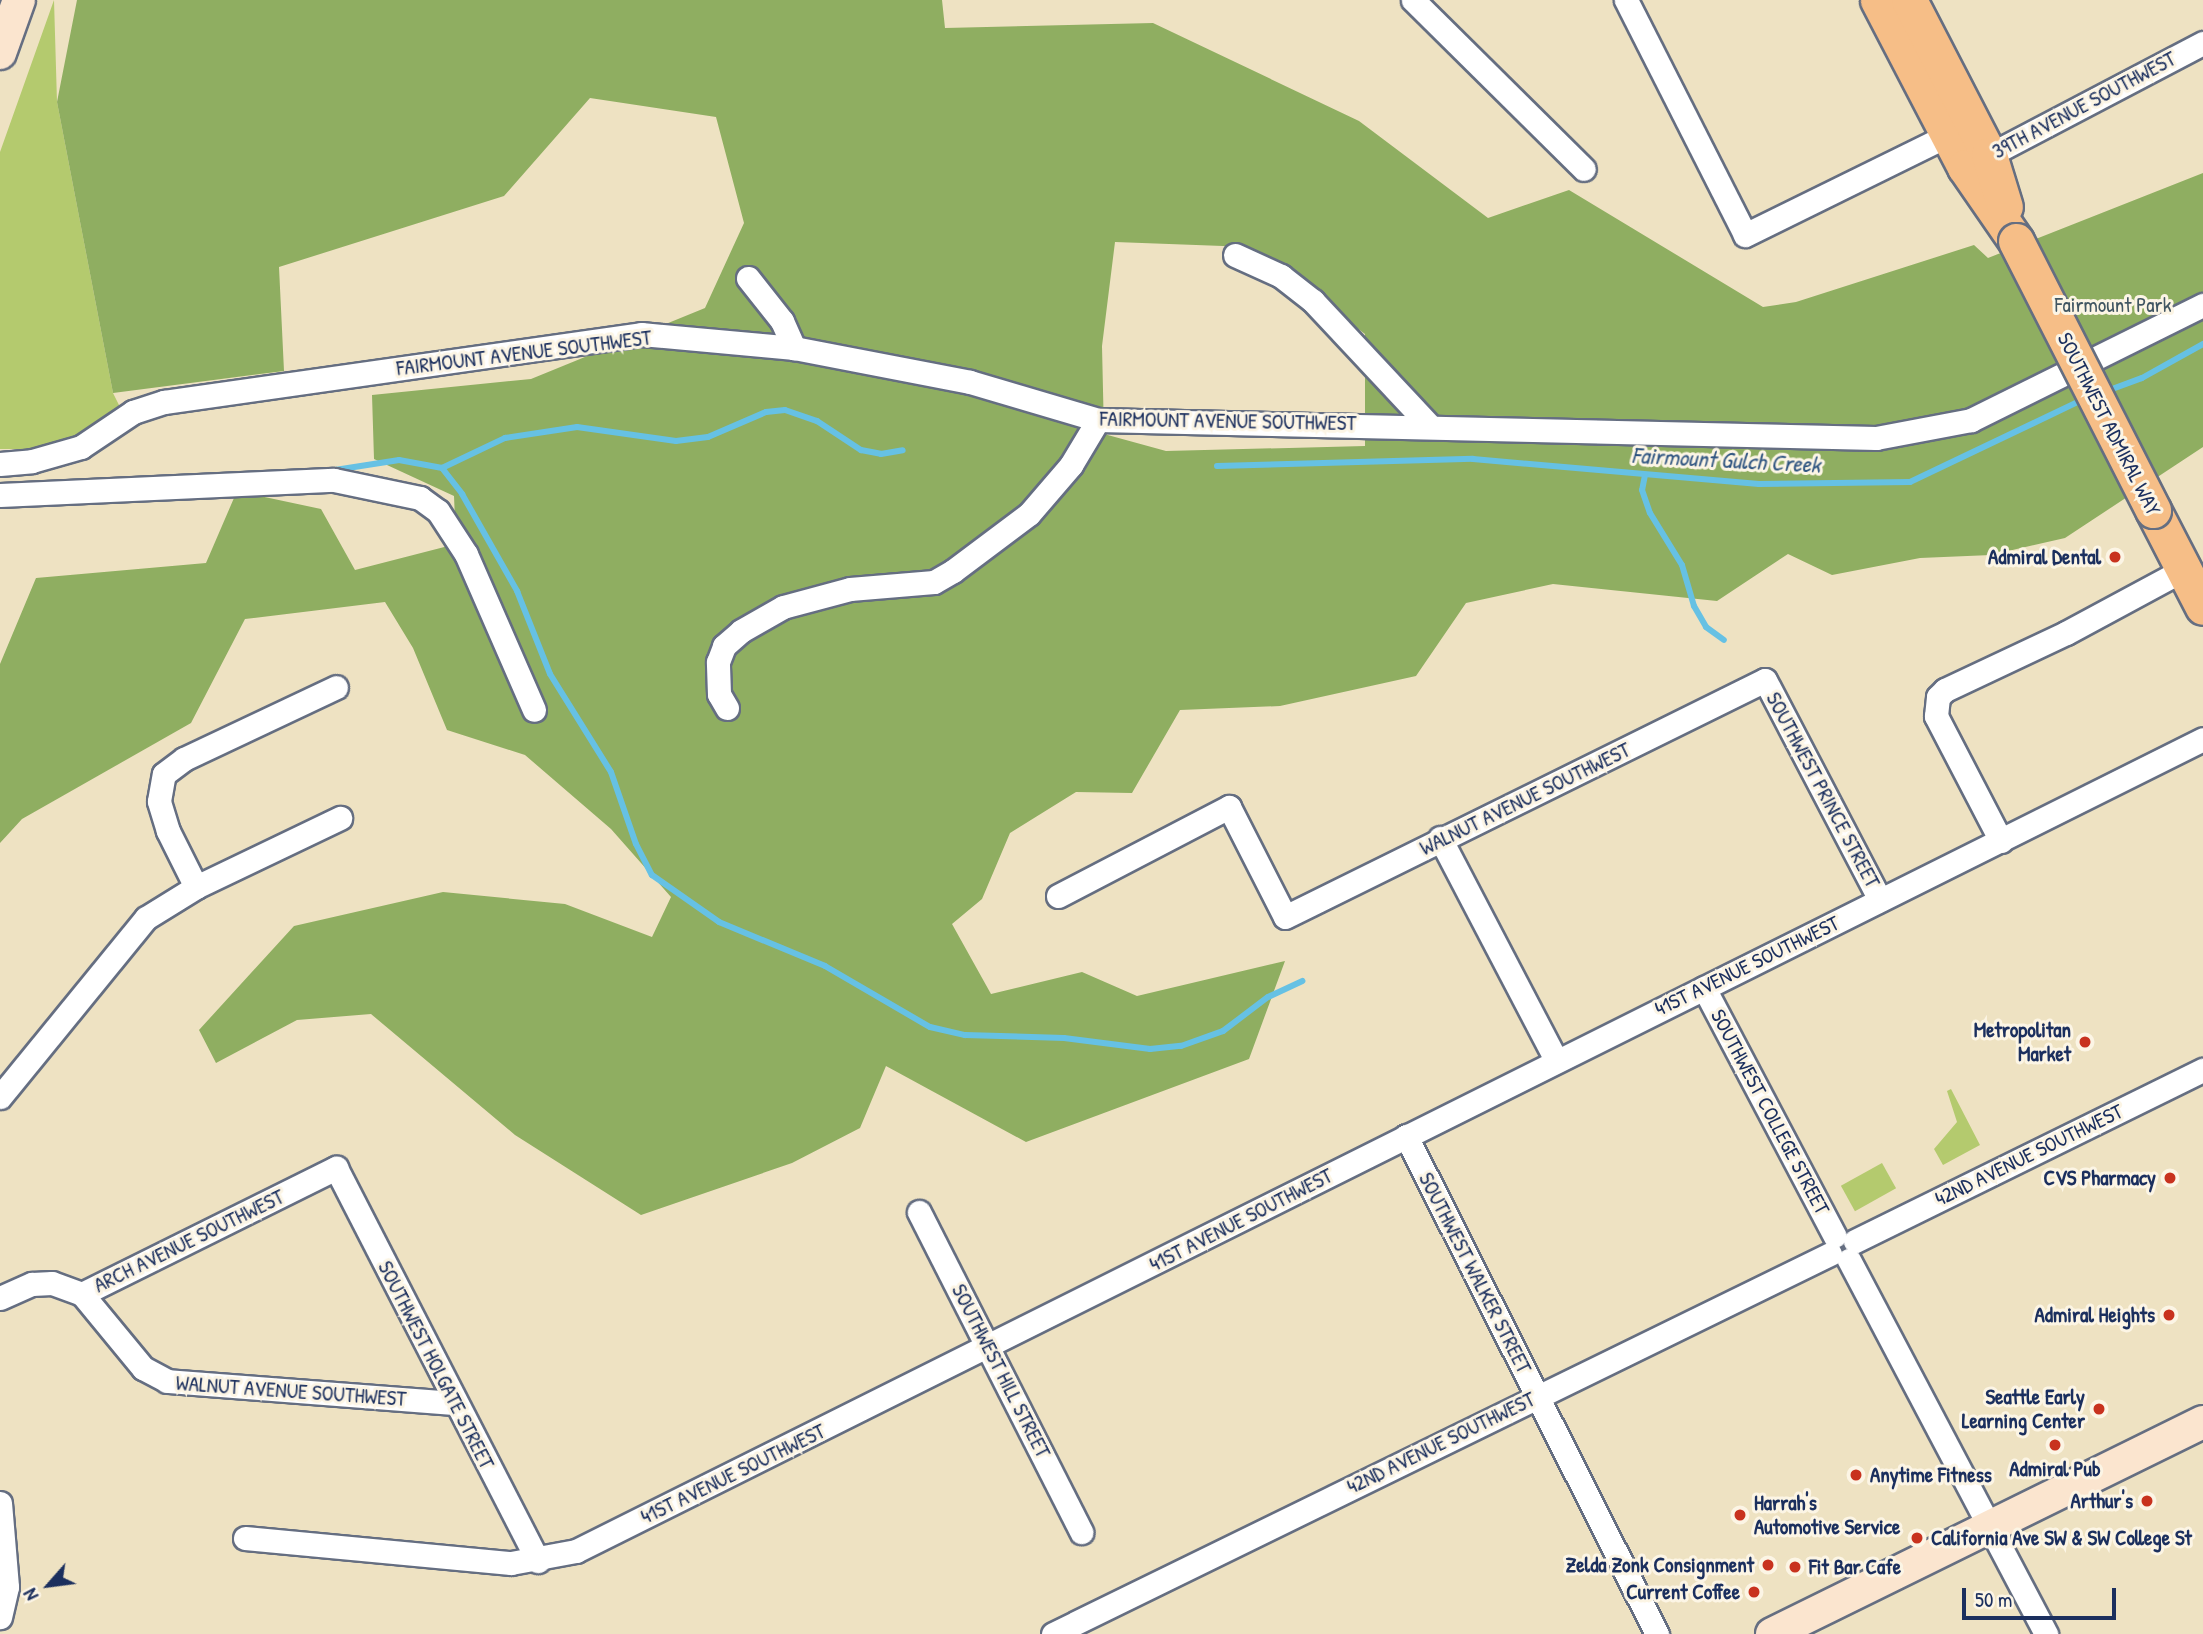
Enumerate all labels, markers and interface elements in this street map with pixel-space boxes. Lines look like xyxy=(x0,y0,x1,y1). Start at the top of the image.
street label: 39TH AVENUE SOUTHWEST xyxy=(1988,46,2180,164)
park label: Fairmount Park xyxy=(2055,292,2171,318)
street label: FAIRMOUNT AVENUE SOUTHWEST xyxy=(395,325,653,381)
street label: SOUTHWEST ADMIRAL WAY xyxy=(2052,328,2166,520)
street label: FAIRMOUNT AVENUE SOUTHWEST xyxy=(1100,406,1356,436)
water label: Fairmount Gulch Creek xyxy=(1631,441,1821,479)
place label: Admiral Dental xyxy=(1988,544,2101,570)
marker: Admiral Dental xyxy=(2107,549,2123,565)
street label: SOUTHWEST PRINCE STREET xyxy=(1761,688,1885,892)
street label: WALNUT AVENUE SOUTHWEST xyxy=(1416,737,1634,861)
street label: 41ST AVENUE SOUTHWEST xyxy=(1651,910,1843,1022)
street label: SOUTHWEST COLLEGE STREET xyxy=(1705,1005,1835,1219)
place label: Metropolitan Market xyxy=(1974,1017,2071,1067)
marker: Metropolitan Market xyxy=(2077,1034,2093,1050)
street label: 42ND AVENUE SOUTHWEST xyxy=(1931,1099,2127,1211)
street label: 41ST AVENUE SOUTHWEST xyxy=(1145,1163,1337,1277)
place label: CVS Pharmacy xyxy=(2043,1165,2156,1191)
street label: SOUTHWEST WALKER STREET xyxy=(1413,1168,1537,1378)
marker: CVS Pharmacy xyxy=(2162,1170,2178,1186)
street label: ARCH AVENUE SOUTHWEST xyxy=(90,1184,288,1298)
street label: SOUTHWEST HOLGATE STREET xyxy=(373,1257,499,1473)
street label: SOUTHWEST HILL STREET xyxy=(946,1280,1056,1462)
place label: Admiral Heights xyxy=(2034,1302,2155,1328)
marker: Admiral Heights xyxy=(2161,1307,2177,1323)
street label: WALNUT AVENUE SOUTHWEST xyxy=(175,1370,407,1412)
place label: Seattle Early Learning Center xyxy=(1962,1384,2085,1434)
street label: 42ND AVENUE SOUTHWEST xyxy=(1343,1387,1539,1499)
marker: Seattle Early Learning Center xyxy=(2091,1401,2107,1417)
street label: 41ST AVENUE SOUTHWEST xyxy=(637,1418,829,1530)
marker: Admiral Pub xyxy=(2047,1437,2063,1453)
place label: Admiral Pub xyxy=(2009,1456,2101,1482)
place label: Anytime Fitness xyxy=(1870,1462,1992,1488)
marker: Anytime Fitness xyxy=(1848,1467,1864,1483)
place label: Arthur's xyxy=(2071,1488,2133,1514)
place label: Harrah's Automotive Service xyxy=(1754,1490,1900,1540)
marker: Arthur's xyxy=(2139,1493,2155,1509)
marker: Harrah's Automotive Service xyxy=(1732,1507,1748,1523)
place label: California Ave SW & SW College St xyxy=(1931,1525,2192,1551)
marker: California Ave SW & SW College St xyxy=(1909,1530,1925,1546)
north arrow xyxy=(14,1550,84,1620)
place label: Zelda Zonk Consignment xyxy=(1566,1552,1754,1578)
place label: Fit Bar Cafe xyxy=(1809,1554,1901,1580)
marker: Zelda Zonk Consignment xyxy=(1760,1557,1776,1573)
marker: Fit Bar Cafe xyxy=(1787,1559,1803,1575)
scale bar xyxy=(1965,1574,2119,1618)
place label: Current Coffee xyxy=(1626,1579,1740,1605)
text: N xyxy=(17,1584,44,1605)
marker: Current Coffee xyxy=(1746,1584,1762,1600)
text: 50 m xyxy=(1975,1585,2012,1614)

